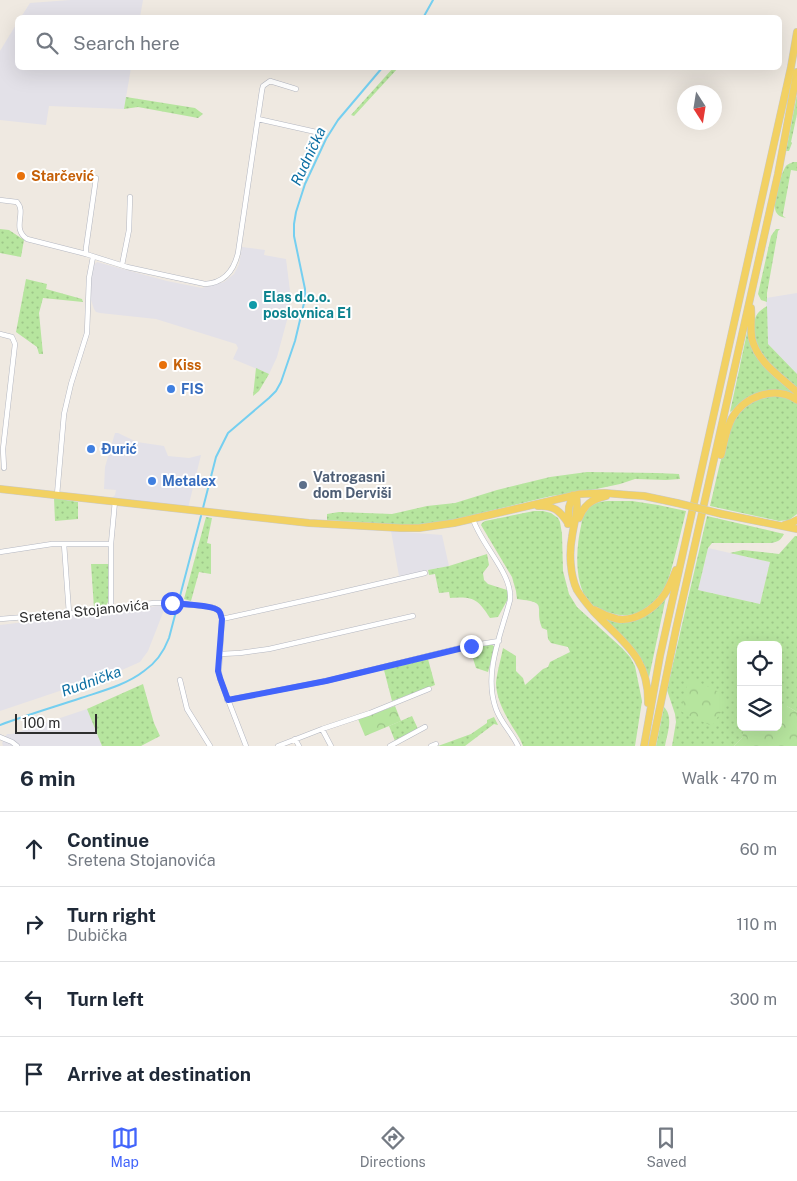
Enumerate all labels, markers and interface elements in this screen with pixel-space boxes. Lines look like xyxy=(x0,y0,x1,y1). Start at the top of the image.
search box xyxy=(15,15,782,70)
icon: search xyxy=(33,29,61,57)
text: Search here xyxy=(73,32,180,54)
north arrow xyxy=(677,85,722,130)
water label: Rudnička xyxy=(287,124,329,188)
place label: Starčević xyxy=(31,168,95,184)
marker: Starčević xyxy=(15,170,27,182)
place label: Elas d.o.o. poslovnica E1 xyxy=(263,289,352,321)
marker: Elas d.o.o. poslovnica E1 xyxy=(247,299,259,311)
place label: Kiss xyxy=(173,357,201,373)
marker: Kiss xyxy=(157,359,169,371)
place label: FIS xyxy=(181,381,204,397)
marker: FIS xyxy=(165,383,177,395)
place label: Đurić xyxy=(101,441,137,457)
marker: Đurić xyxy=(85,443,97,455)
place label: Vatrogasni dom Derviši xyxy=(313,469,392,501)
place label: Metalex xyxy=(162,473,216,489)
marker: Metalex xyxy=(146,475,158,487)
marker: Vatrogasni dom Derviši xyxy=(297,479,309,491)
route start xyxy=(161,592,184,615)
street label: Sretena Stojanovića xyxy=(18,596,150,626)
route end xyxy=(460,635,483,658)
map controls xyxy=(737,641,782,731)
button: locate xyxy=(737,641,782,686)
water label: Rudnička xyxy=(59,662,123,700)
button: layers xyxy=(737,686,782,731)
scale bar xyxy=(15,711,98,734)
text: 100 m xyxy=(22,715,60,731)
text: 6 min xyxy=(20,766,76,791)
text: Walk · 470 m xyxy=(682,769,777,788)
text: Continue xyxy=(67,829,149,851)
icon: ahead xyxy=(20,835,48,863)
text: 60 m xyxy=(740,840,777,859)
text: Sretena Stojanovića xyxy=(67,851,216,870)
text: Turn right xyxy=(67,904,156,926)
icon: right xyxy=(20,910,48,938)
text: 110 m xyxy=(736,915,777,934)
text: Dubička xyxy=(67,926,127,945)
icon: left xyxy=(20,985,48,1013)
text: Turn left xyxy=(67,988,144,1010)
text: 300 m xyxy=(730,990,777,1009)
icon: arrive xyxy=(20,1060,48,1088)
text: Arrive at destination xyxy=(67,1063,251,1085)
tab: Map xyxy=(110,1124,139,1170)
tab: Directions xyxy=(360,1124,426,1170)
tab: Saved xyxy=(646,1124,687,1170)

